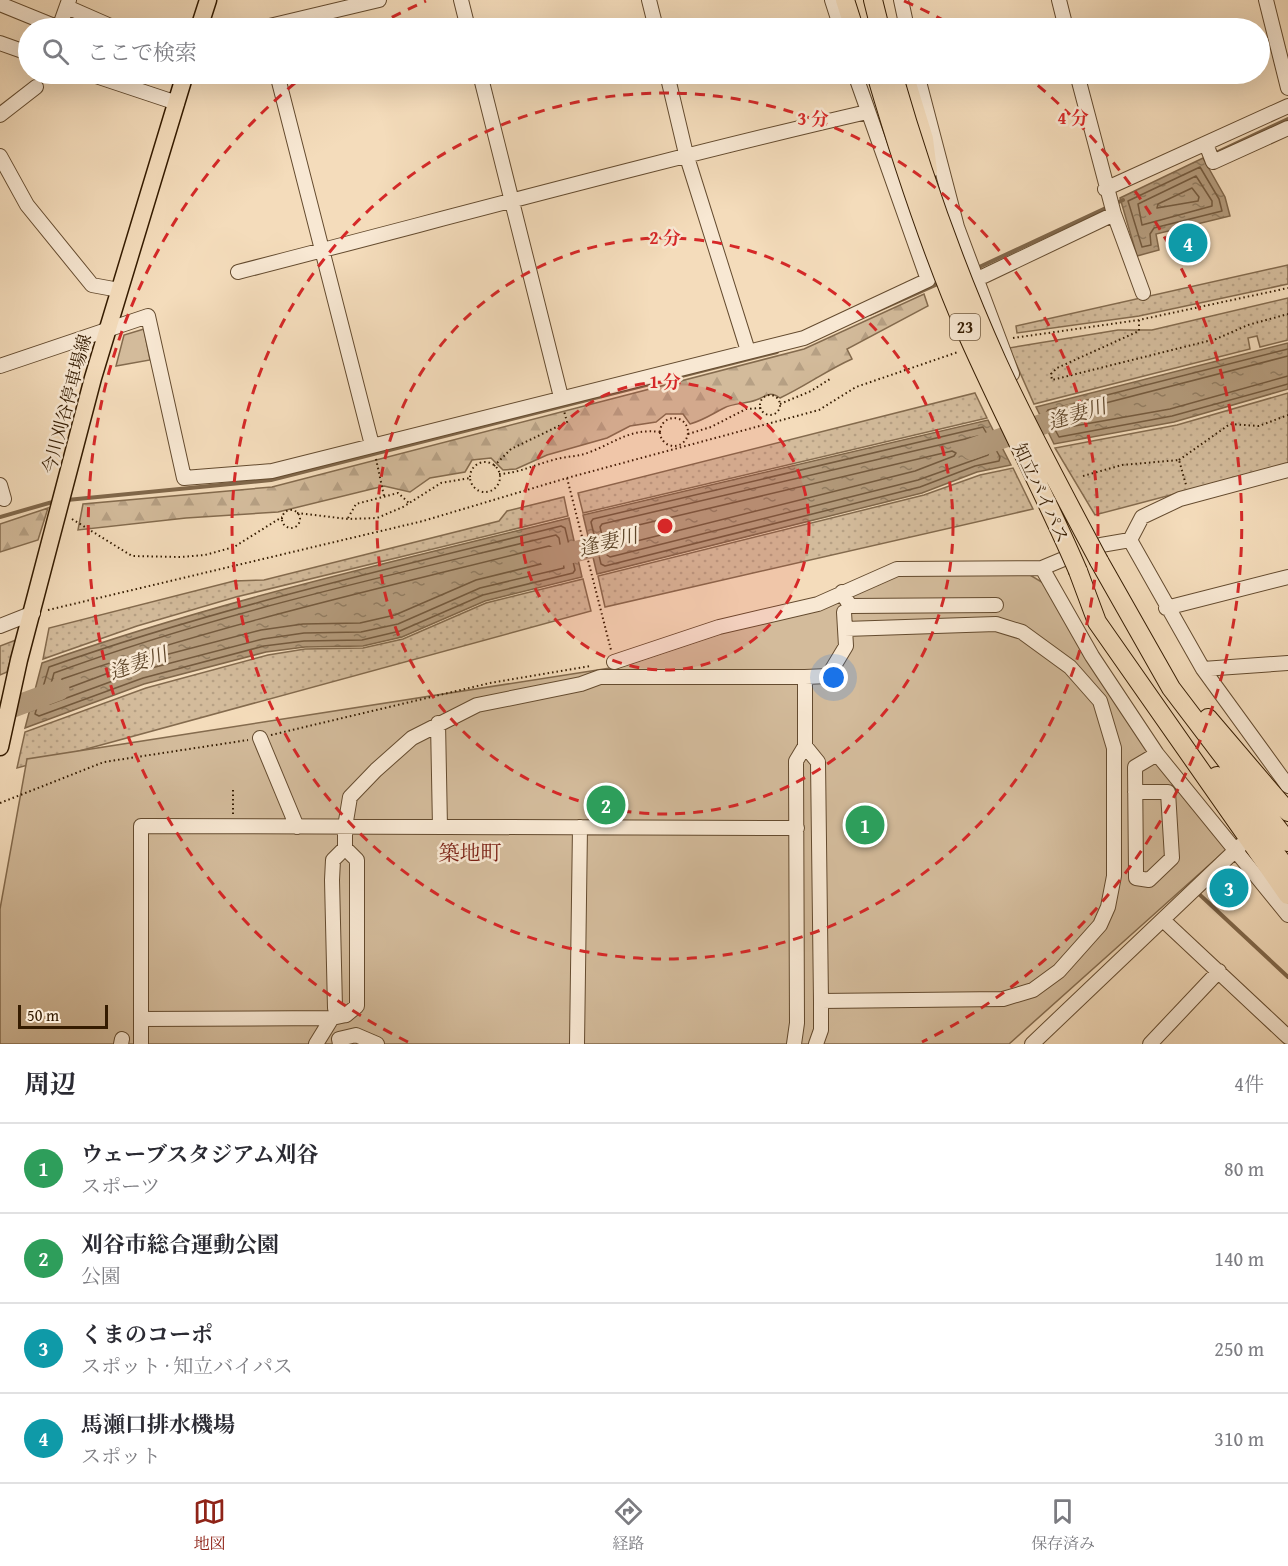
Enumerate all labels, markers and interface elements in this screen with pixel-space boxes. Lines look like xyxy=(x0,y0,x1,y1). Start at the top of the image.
search box xyxy=(18,18,1270,84)
icon: search xyxy=(39,35,72,68)
text: ここで検索 xyxy=(87,36,197,68)
text: 4 分 xyxy=(1057,104,1089,131)
text: 3 分 xyxy=(797,105,829,132)
pin: 4 xyxy=(1168,220,1208,266)
text: 2 分 xyxy=(649,224,681,251)
road number: 23 xyxy=(950,314,980,340)
street label: 今川刈谷停車場線 xyxy=(35,331,98,477)
text: 1 分 xyxy=(649,368,681,395)
water label: 逢妻川 xyxy=(1044,390,1112,436)
street label: 知立バイパス xyxy=(1006,438,1076,547)
centre of rings xyxy=(655,516,675,536)
water label: 逢妻川 xyxy=(575,520,642,563)
water label: 逢妻川 xyxy=(105,638,173,686)
your location xyxy=(819,663,848,692)
pin: 2 xyxy=(586,782,626,828)
pin: 1 xyxy=(846,802,884,848)
district label: 築地町 xyxy=(439,837,502,868)
pin: 3 xyxy=(1210,866,1248,910)
scale bar xyxy=(18,1002,108,1030)
text: 50 m xyxy=(27,1003,59,1027)
text: 周辺 xyxy=(24,1064,76,1103)
text: 4件 xyxy=(1234,1069,1264,1098)
text: ウェーブスタジアム刈谷 xyxy=(81,1138,319,1170)
text: 1 xyxy=(38,1154,49,1183)
text: 80 m xyxy=(1224,1154,1264,1183)
text: スポーツ xyxy=(81,1171,160,1200)
text: 刈谷市総合運動公園 xyxy=(81,1228,279,1260)
text: 2 xyxy=(38,1244,49,1273)
text: 140 m xyxy=(1214,1244,1264,1273)
text: 公園 xyxy=(81,1261,121,1290)
text: くまのコーポ xyxy=(81,1318,213,1350)
text: 3 xyxy=(38,1334,49,1363)
text: 250 m xyxy=(1214,1334,1264,1363)
text: スポット · 知立バイパス xyxy=(81,1351,293,1380)
text: 馬瀬口排水機場 xyxy=(81,1408,235,1440)
text: 4 xyxy=(38,1424,49,1453)
text: 310 m xyxy=(1214,1424,1264,1453)
text: スポット xyxy=(81,1441,161,1470)
tab: 地図 xyxy=(193,1495,226,1555)
tab: 経路 xyxy=(612,1495,645,1555)
tab: 保存済み xyxy=(1031,1495,1095,1555)

